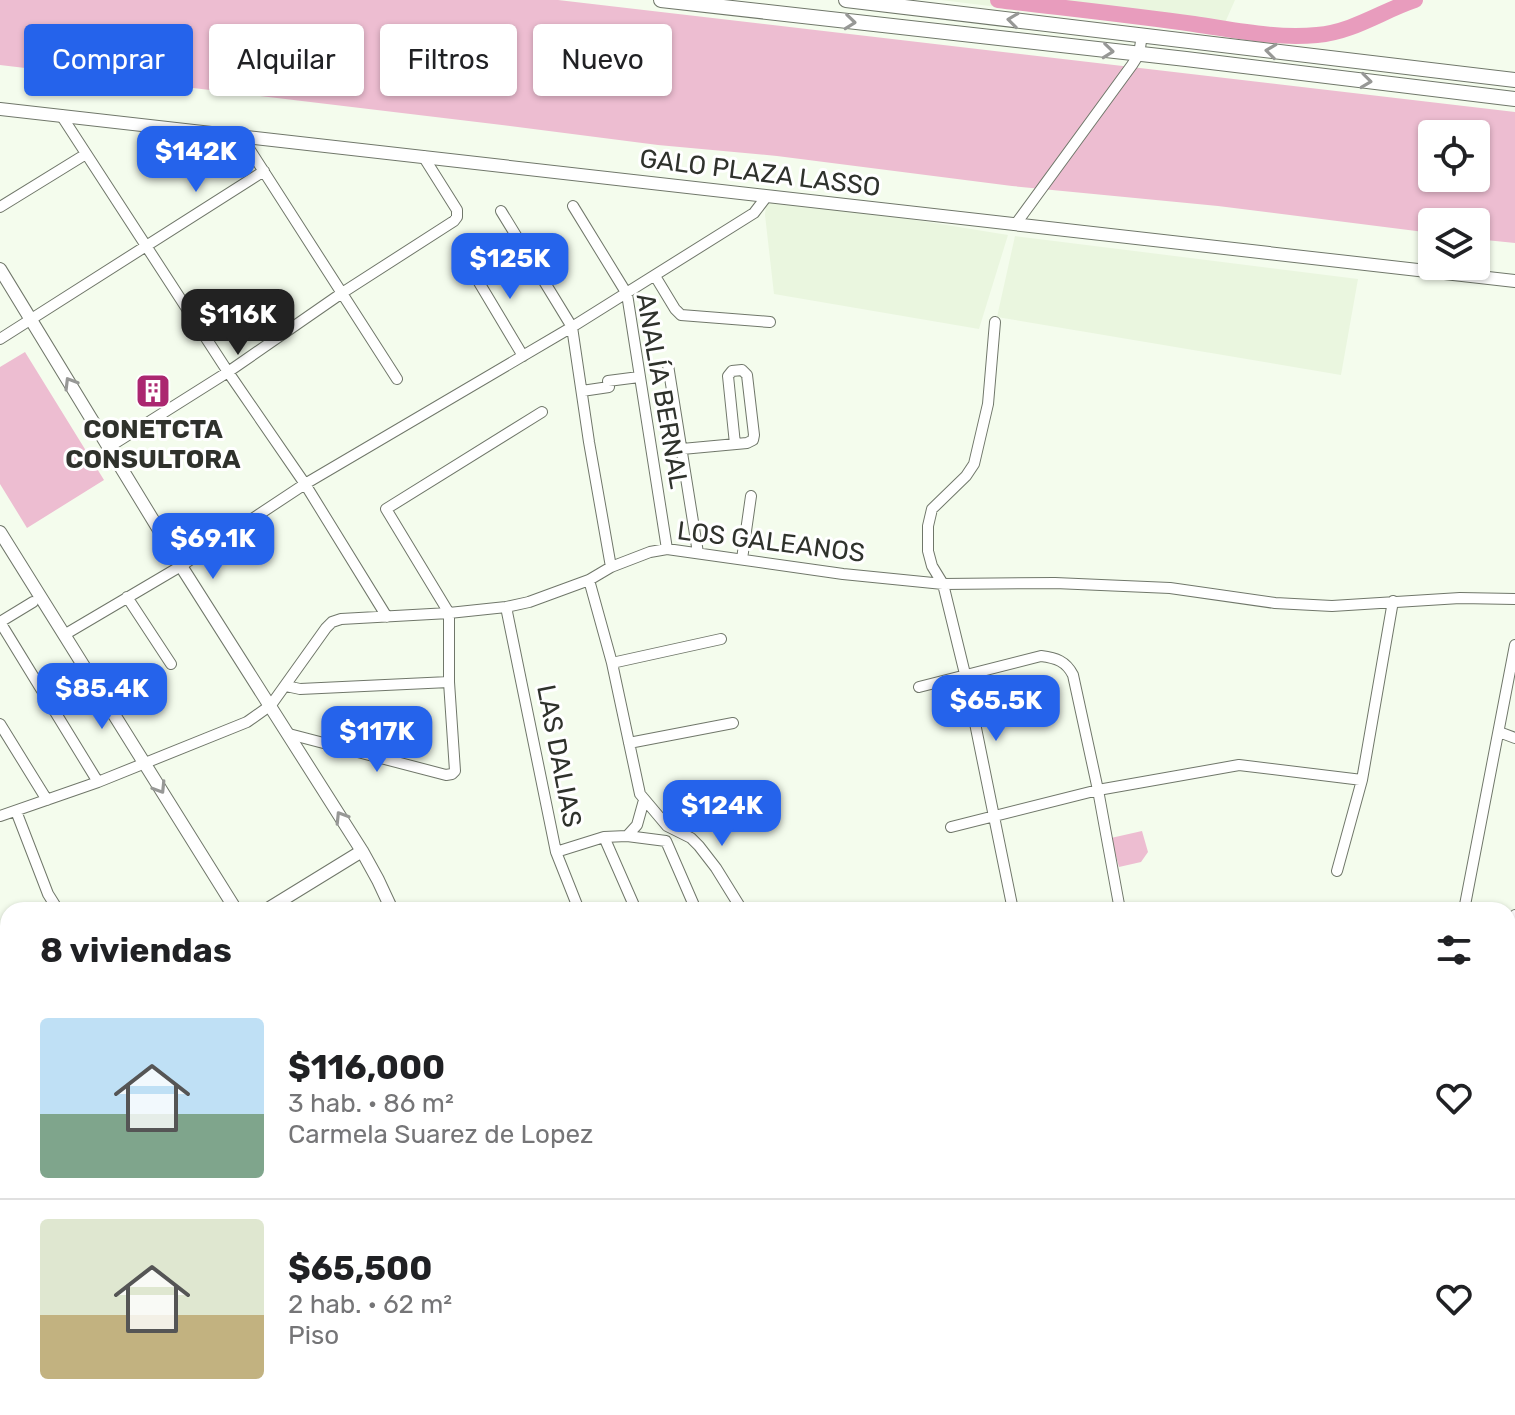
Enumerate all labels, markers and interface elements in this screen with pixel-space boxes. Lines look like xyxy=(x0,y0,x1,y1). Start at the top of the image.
one-way arrow xyxy=(1006,11,1019,28)
one-way arrow xyxy=(844,14,857,31)
chip: Comprar xyxy=(24,24,193,96)
chip: Alquilar xyxy=(209,24,364,96)
chip: Filtros xyxy=(380,24,517,96)
chip: Nuevo xyxy=(533,24,672,96)
one-way arrow xyxy=(1102,42,1115,59)
one-way arrow xyxy=(1264,43,1277,60)
one-way arrow xyxy=(1360,72,1373,89)
map controls xyxy=(1418,120,1490,280)
button: locate xyxy=(1418,120,1490,192)
pin: $142K xyxy=(140,126,252,194)
text: $142K xyxy=(155,136,237,167)
street label: GALO PLAZA LASSO xyxy=(638,143,882,203)
button: layers xyxy=(1418,208,1490,280)
pin: $125K xyxy=(454,233,566,301)
text: $125K xyxy=(469,243,551,274)
pin: $116K xyxy=(182,289,294,357)
street label: ANALÍA BERNAL xyxy=(630,291,695,492)
text: $116K xyxy=(199,299,277,330)
building icon: CONETCTA CONSULTORA xyxy=(134,372,172,410)
one-way arrow xyxy=(64,377,79,392)
place label: CONETCTA CONSULTORA xyxy=(65,414,241,475)
pin: $69.1K xyxy=(148,513,278,581)
street label: LOS GALEANOS xyxy=(675,515,867,569)
text: $69.1K xyxy=(170,523,256,554)
pin: $85.4K xyxy=(37,663,167,731)
text: $85.4K xyxy=(55,673,149,704)
pin: $65.5K xyxy=(931,675,1061,743)
street label: LAS DALIAS xyxy=(530,682,588,830)
text: $65.5K xyxy=(950,685,1042,716)
pin: $117K xyxy=(321,706,433,774)
text: $117K xyxy=(339,716,415,747)
one-way arrow xyxy=(150,779,165,794)
pin: $124K xyxy=(666,780,778,848)
text: $124K xyxy=(681,790,763,821)
one-way arrow xyxy=(336,811,351,826)
icon: filters xyxy=(1432,928,1476,972)
text: 8 viviendas xyxy=(40,930,232,971)
text: $116,000 xyxy=(288,1047,445,1088)
icon: home xyxy=(104,1050,200,1146)
icon: heart xyxy=(1432,1076,1476,1120)
text: 3 hab. · 86 m² xyxy=(288,1088,454,1119)
text: Carmela Suarez de Lopez xyxy=(288,1119,593,1150)
text: $65,500 xyxy=(288,1248,432,1289)
icon: home xyxy=(104,1251,200,1347)
icon: heart xyxy=(1432,1277,1476,1321)
text: 2 hab. · 62 m² xyxy=(288,1289,452,1320)
text: Piso xyxy=(288,1320,339,1351)

